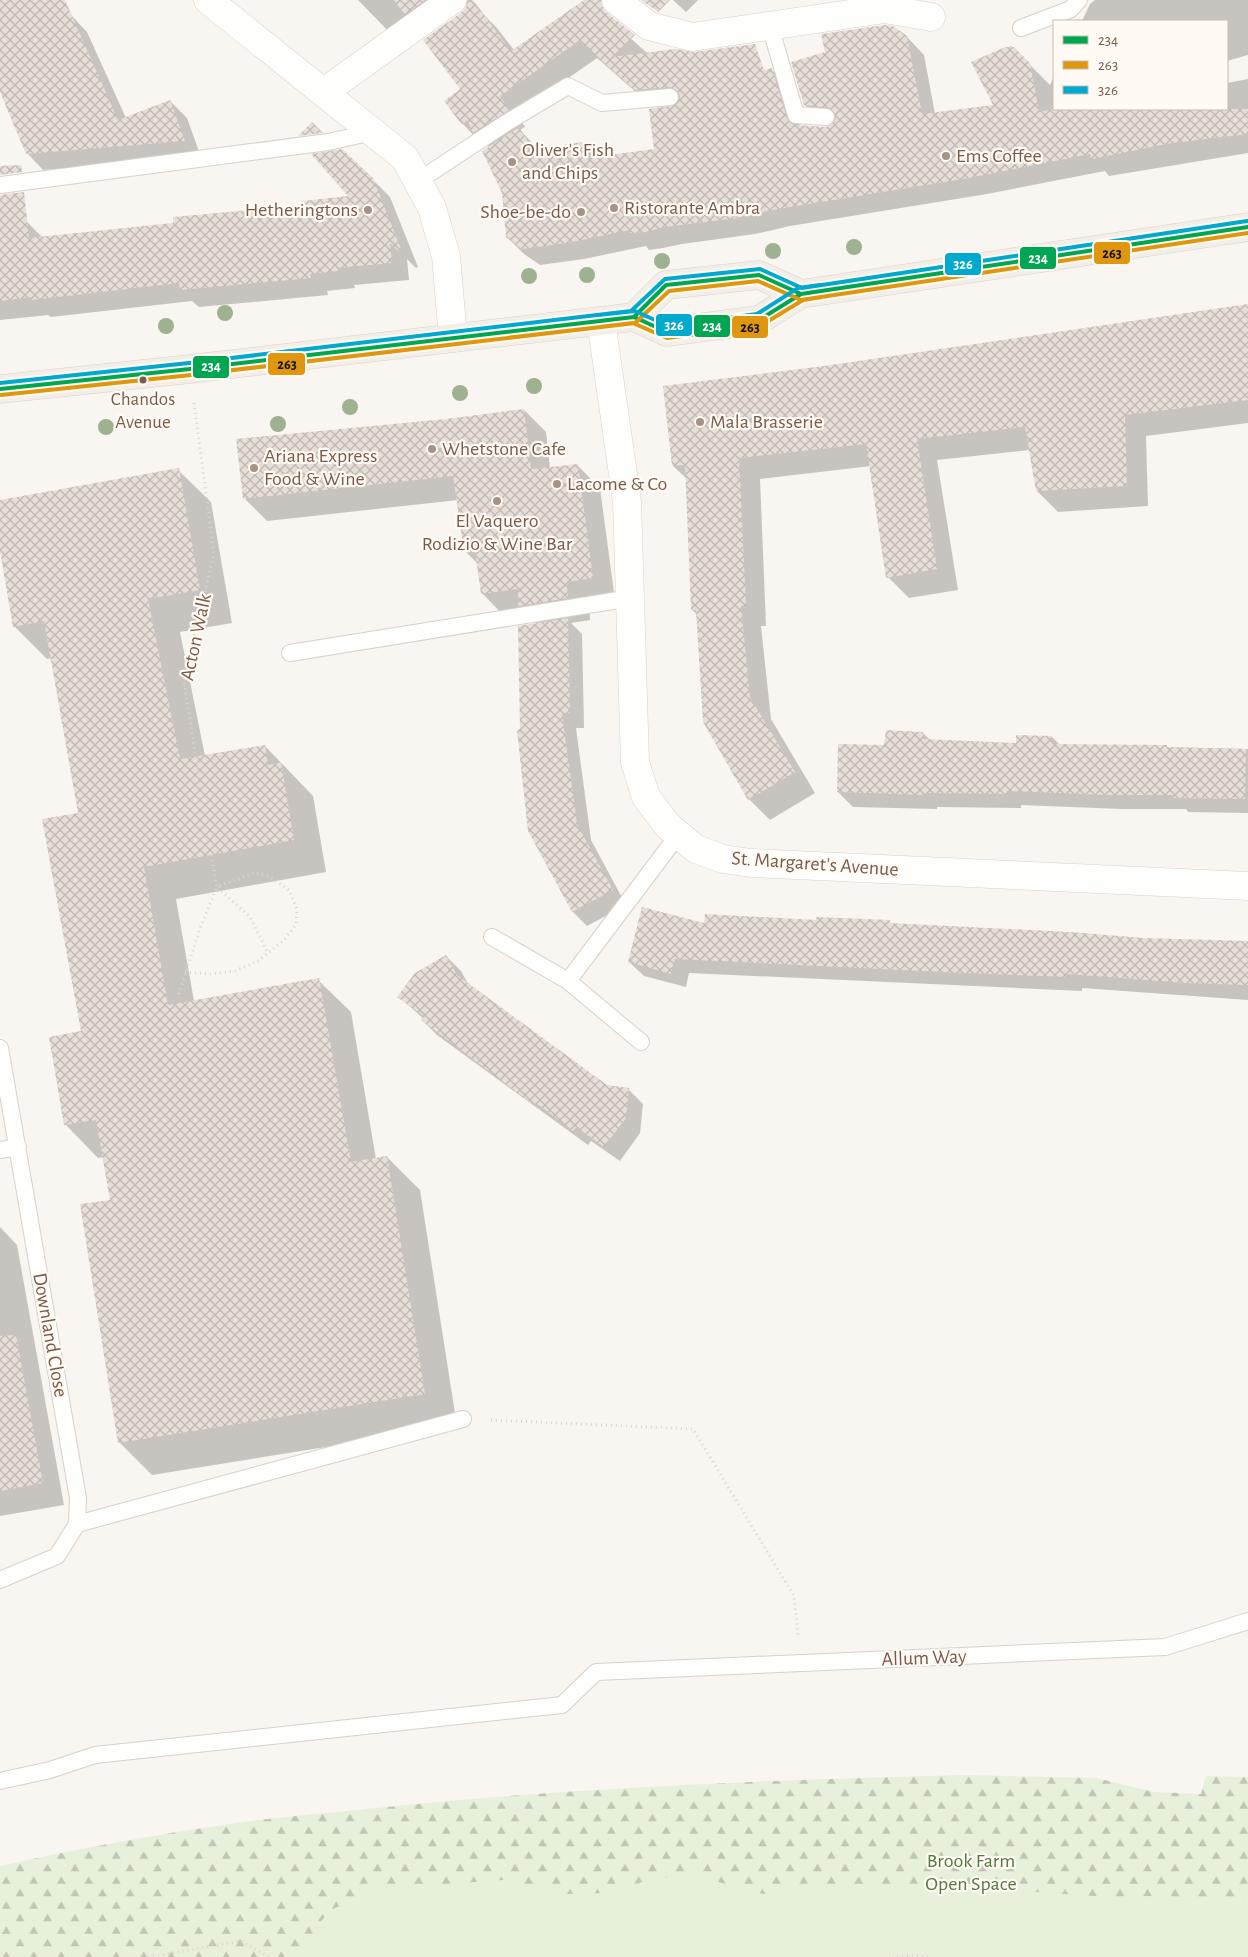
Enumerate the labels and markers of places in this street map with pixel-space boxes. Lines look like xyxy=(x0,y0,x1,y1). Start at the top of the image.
place label: Oliver's Fish and Chips xyxy=(522,140,614,183)
place label: Ems Coffee xyxy=(956,146,1042,166)
marker: Ems Coffee xyxy=(940,150,952,162)
marker: Oliver's Fish and Chips xyxy=(506,156,518,168)
place label: Ristorante Ambra xyxy=(624,198,760,218)
place label: Hetheringtons xyxy=(245,200,358,220)
place label: Shoe-be-do xyxy=(480,202,571,222)
marker: Ristorante Ambra xyxy=(608,202,620,214)
marker: Hetheringtons xyxy=(362,204,374,216)
marker: Shoe-be-do xyxy=(575,206,587,218)
marker: Chandos Avenue xyxy=(138,375,148,385)
place label: Chandos Avenue xyxy=(111,390,175,432)
place label: Mala Brasserie xyxy=(710,412,823,432)
marker: Mala Brasserie xyxy=(694,416,706,428)
place label: Whetstone Cafe xyxy=(442,439,566,459)
marker: Whetstone Cafe xyxy=(426,443,438,455)
place label: Ariana Express Food & Wine xyxy=(264,446,377,489)
marker: Ariana Express Food & Wine xyxy=(248,462,260,474)
place label: Lacome & Co xyxy=(567,474,667,494)
marker: Lacome & Co xyxy=(551,478,563,490)
marker: El Vaquero Rodizio & Wine Bar xyxy=(491,495,503,507)
place label: El Vaquero Rodizio & Wine Bar xyxy=(422,511,573,554)

